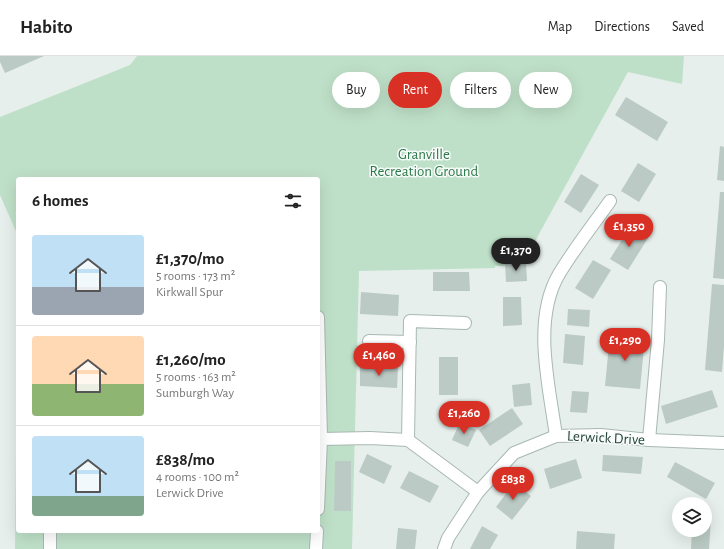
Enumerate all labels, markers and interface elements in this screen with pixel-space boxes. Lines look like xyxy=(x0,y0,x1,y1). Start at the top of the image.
text: Habito xyxy=(20,18,73,37)
text: Map xyxy=(548,20,572,34)
text: Directions xyxy=(594,20,650,34)
text: Saved xyxy=(672,20,704,34)
chip: Buy xyxy=(332,72,380,108)
chip: Rent xyxy=(388,72,442,108)
chip: Filters xyxy=(450,72,511,108)
chip: New xyxy=(519,72,572,108)
park label: Granville Recreation Ground xyxy=(370,147,479,179)
icon: filters xyxy=(282,190,304,212)
text: 6 homes xyxy=(32,192,88,209)
pin: £1,350 xyxy=(596,214,662,248)
text: £1,350 xyxy=(613,220,645,233)
pin: £1,370 xyxy=(483,238,549,272)
text: £1,370 xyxy=(500,244,532,257)
text: £1,370/mo xyxy=(156,250,224,267)
icon: home xyxy=(64,251,112,299)
text: 5 rooms · 173 m² xyxy=(156,270,235,283)
text: Kirkwall Spur xyxy=(156,286,223,299)
pin: £1,290 xyxy=(592,328,658,362)
text: £1,290 xyxy=(609,334,641,347)
pin: £1,460 xyxy=(346,343,412,377)
text: £1,460 xyxy=(362,349,396,362)
text: £1,260/mo xyxy=(156,351,226,368)
icon: home xyxy=(64,352,112,400)
text: 5 rooms · 163 m² xyxy=(156,371,236,384)
text: Sumburgh Way xyxy=(156,387,234,400)
pin: £1,260 xyxy=(431,401,497,435)
text: £1,260 xyxy=(448,407,480,420)
street label: Lerwick Drive xyxy=(567,428,645,448)
text: £838/mo xyxy=(156,451,215,468)
icon: home xyxy=(64,452,112,500)
pin: £838 xyxy=(489,467,537,501)
text: 4 rooms · 100 m² xyxy=(156,471,239,484)
text: £838 xyxy=(501,473,525,486)
text: Lerwick Drive xyxy=(156,487,224,500)
map controls xyxy=(672,497,712,537)
button: layers xyxy=(672,497,712,537)

